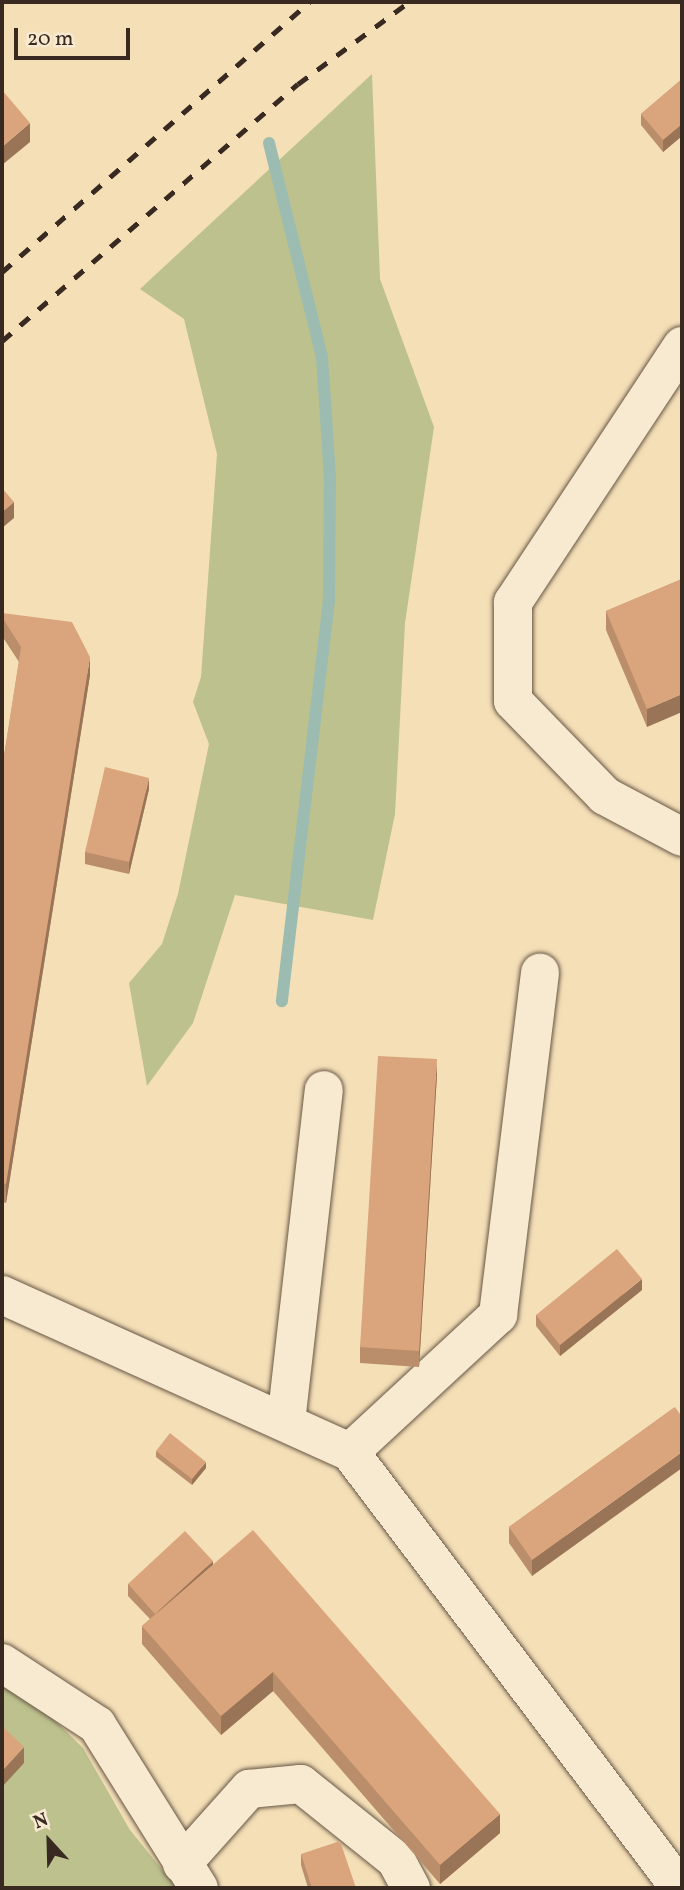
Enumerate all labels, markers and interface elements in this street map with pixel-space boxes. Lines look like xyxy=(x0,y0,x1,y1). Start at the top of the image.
scale bar xyxy=(18,14,133,58)
text: 20 m xyxy=(27,25,73,54)
north arrow xyxy=(14,1806,84,1876)
text: N xyxy=(30,1807,52,1836)

